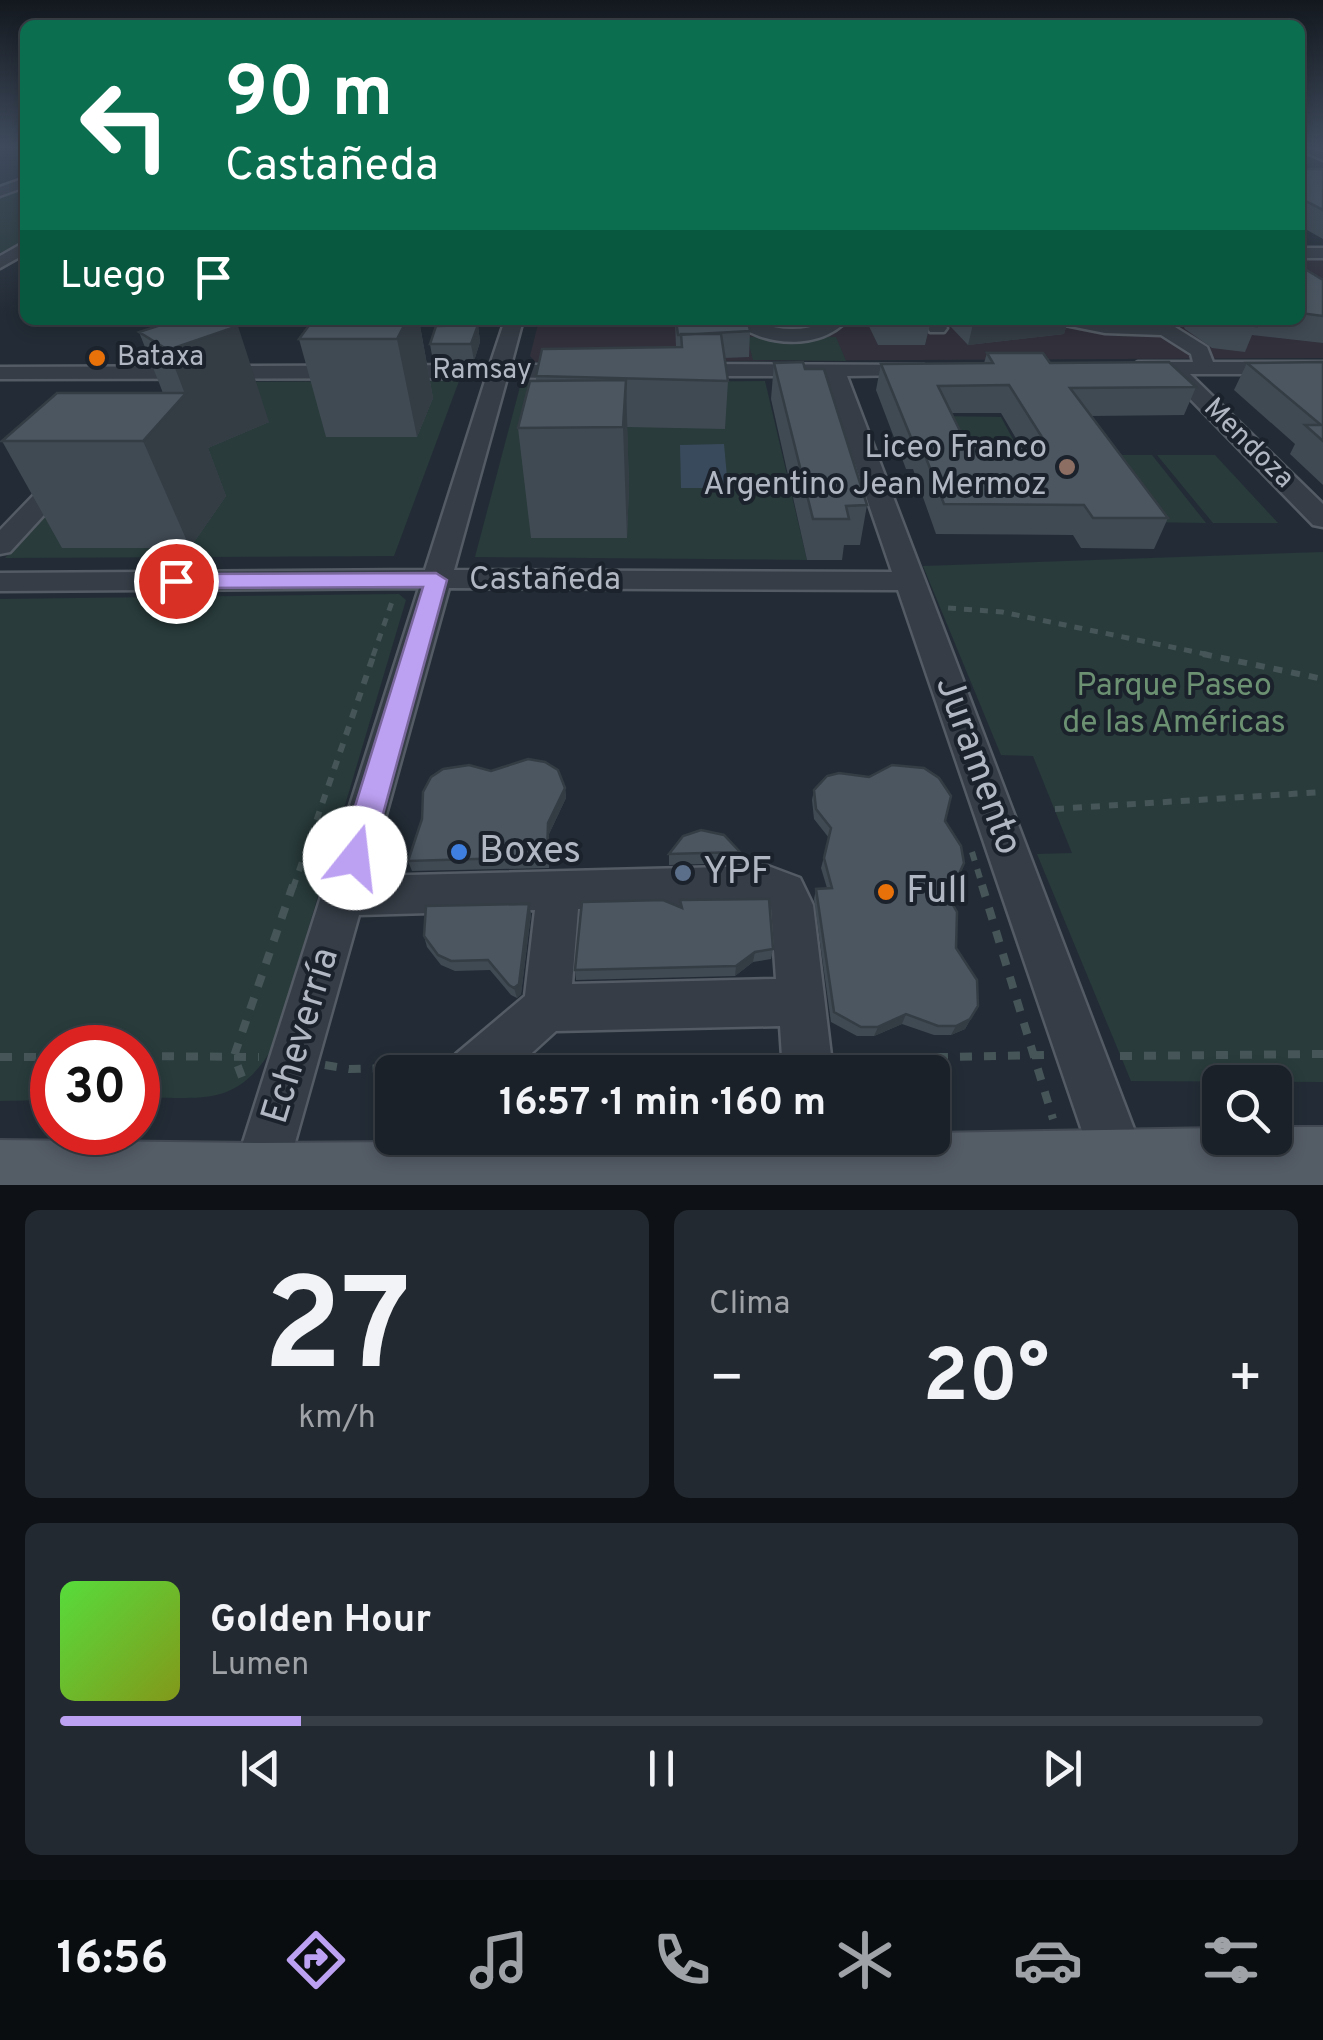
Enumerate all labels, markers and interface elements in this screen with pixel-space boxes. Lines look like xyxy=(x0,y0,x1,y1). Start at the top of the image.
text: 90 m xyxy=(225,52,393,141)
icon: left xyxy=(60,60,190,190)
text: Castañeda xyxy=(225,139,439,196)
icon: arrive xyxy=(186,250,241,305)
text: Luego xyxy=(60,253,166,302)
place label: Bataxa xyxy=(117,340,204,376)
marker: Bataxa xyxy=(86,347,108,369)
street label: Ramsay xyxy=(432,353,532,389)
street label: Mendoza xyxy=(1195,391,1301,497)
place label: Liceo Franco Argentino Jean Mermoz xyxy=(703,429,1047,506)
marker: Liceo Franco Argentino Jean Mermoz xyxy=(1056,456,1078,478)
pin xyxy=(134,539,219,624)
icon: arrive xyxy=(149,554,204,609)
street label: Castañeda xyxy=(469,561,621,601)
park label: Parque Paseo de las Américas xyxy=(1062,667,1286,744)
street label: Juramento xyxy=(922,670,1032,862)
position arrow xyxy=(303,806,407,910)
place label: Boxes xyxy=(479,828,581,877)
marker: Boxes xyxy=(448,841,470,863)
place label: YPF xyxy=(703,849,772,898)
marker: YPF xyxy=(672,862,694,884)
place label: Full xyxy=(906,868,967,917)
marker: Full xyxy=(875,881,897,903)
street label: Echeverría xyxy=(252,942,352,1130)
speed limit sign: 30 xyxy=(30,1025,160,1155)
map controls xyxy=(1202,1065,1292,1155)
button: search xyxy=(1202,1065,1292,1155)
text: 16:57 · 1 min · 160 m xyxy=(499,1080,826,1129)
text: 27 xyxy=(263,1251,411,1416)
text: Clima xyxy=(709,1285,790,1325)
text: 20° xyxy=(923,1333,1049,1428)
text: − xyxy=(709,1346,744,1416)
text: + xyxy=(1228,1346,1263,1416)
text: km/h xyxy=(298,1399,376,1439)
text: Golden Hour xyxy=(210,1597,431,1646)
text: Lumen xyxy=(210,1646,309,1686)
icon: previous xyxy=(233,1741,288,1796)
icon: pause xyxy=(634,1741,689,1796)
icon: next xyxy=(1035,1741,1090,1796)
icon: directions xyxy=(281,1925,351,1995)
icon: music xyxy=(464,1925,534,1995)
icon: phone xyxy=(647,1925,717,1995)
icon: climate xyxy=(830,1925,900,1995)
icon: car xyxy=(1013,1925,1083,1995)
icon: filters xyxy=(1196,1925,1266,1995)
text: 16:56 xyxy=(57,1932,168,1989)

